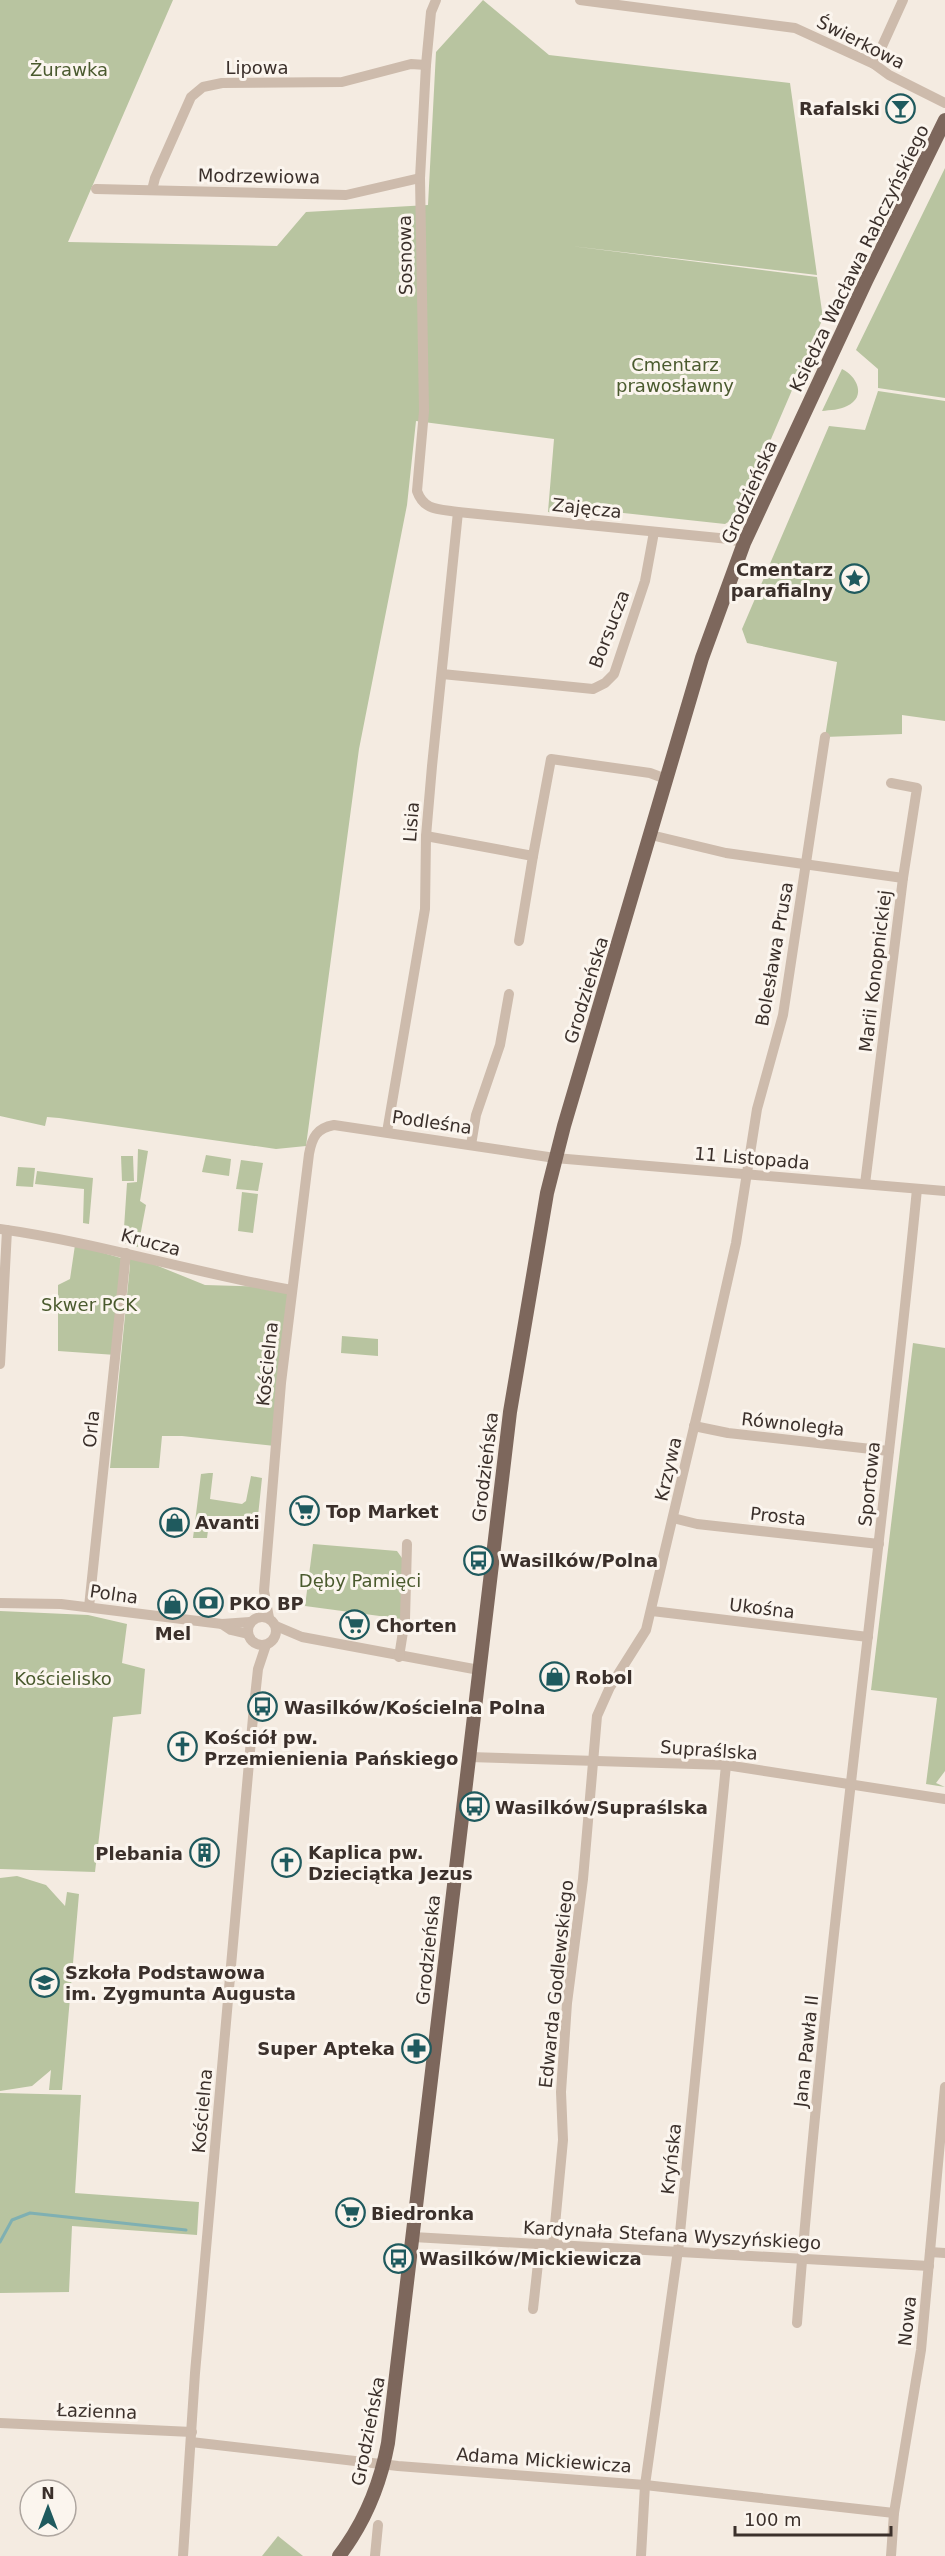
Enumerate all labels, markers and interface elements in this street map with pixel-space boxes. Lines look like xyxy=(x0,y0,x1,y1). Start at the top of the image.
street label: Świerkowa xyxy=(813,11,909,73)
street label: Lipowa xyxy=(225,57,289,78)
park label: Żurawka xyxy=(30,59,108,80)
bar icon: Rafalski xyxy=(885,92,917,124)
place label: Rafalski xyxy=(799,98,880,119)
street label: Księdza Wacława Rabczyńskiego xyxy=(785,121,933,395)
street label: Modrzewiowa xyxy=(198,164,320,188)
street label: Sosnowa xyxy=(394,215,416,295)
park label: Cmentarz prawosławny xyxy=(616,354,734,396)
street label: Grodzieńska xyxy=(717,437,781,547)
street label: Zajęcza xyxy=(551,494,623,522)
place label: Cmentarz parafialny xyxy=(731,559,833,601)
place icon: Cmentarz parafialny xyxy=(838,563,870,595)
street label: Borsucza xyxy=(585,587,633,671)
street label: Lisia xyxy=(399,801,423,843)
street label: Bolesława Prusa xyxy=(751,880,797,1028)
street label: Marii Konopnickiej xyxy=(855,889,895,1053)
street label: Grodzieńska xyxy=(560,934,612,1046)
street label: Podleśna xyxy=(391,1106,473,1138)
street label: 11 Listopada xyxy=(693,1142,811,1174)
street label: Krucza xyxy=(119,1224,183,1260)
park label: Skwer PCK xyxy=(41,1294,138,1315)
street label: Kościelna xyxy=(252,1321,282,1407)
street label: Równoległa xyxy=(740,1408,846,1440)
street label: Orla xyxy=(79,1409,103,1449)
street label: Grodzieńska xyxy=(468,1411,502,1523)
street label: Krzywa xyxy=(650,1435,686,1503)
street label: Sportowa xyxy=(854,1441,884,1527)
supermarket icon: Top Market xyxy=(289,1495,321,1527)
place label: Top Market xyxy=(326,1501,439,1522)
street label: Prosta xyxy=(749,1503,807,1529)
shop icon: Avanti xyxy=(158,1506,190,1538)
place label: Avanti xyxy=(195,1512,260,1533)
bus stop icon: Wasilków/Polna xyxy=(463,1544,495,1576)
place label: Wasilków/Polna xyxy=(500,1550,658,1571)
park label: Dęby Pamięci xyxy=(299,1570,421,1591)
street label: Polna xyxy=(88,1580,140,1608)
bank icon: PKO BP xyxy=(192,1587,224,1619)
shop icon: Mel xyxy=(157,1588,189,1620)
place label: PKO BP xyxy=(229,1593,304,1614)
street label: Ukośna xyxy=(728,1594,796,1622)
supermarket icon: Chorten xyxy=(339,1609,371,1641)
place label: Chorten xyxy=(376,1615,457,1636)
place label: Mel xyxy=(155,1623,191,1644)
shop icon: Robol xyxy=(538,1661,570,1693)
place label: Robol xyxy=(575,1667,633,1688)
park label: Kościelisko xyxy=(14,1668,112,1689)
bus stop icon: Wasilków/Kościelna Polna xyxy=(247,1691,279,1723)
place label: Wasilków/Kościelna Polna xyxy=(284,1697,545,1718)
place label: Kościół pw. Przemienienia Pańskiego xyxy=(204,1727,458,1769)
church icon: Kościół pw. Przemienienia Pańskiego xyxy=(167,1731,199,1763)
street label: Supraślska xyxy=(660,1736,758,1764)
bus stop icon: Wasilków/Supraślska xyxy=(458,1791,490,1823)
place label: Wasilków/Supraślska xyxy=(495,1797,708,1818)
building icon: Plebania xyxy=(188,1837,220,1869)
place label: Kaplica pw. Dzieciątka Jezus xyxy=(308,1842,473,1884)
place label: Plebania xyxy=(95,1843,183,1864)
church icon: Kaplica pw. Dzieciątka Jezus xyxy=(271,1846,303,1878)
street label: Edwarda Godlewskiego xyxy=(535,1879,577,2089)
street label: Grodzieńska xyxy=(412,1894,444,2006)
place label: Szkoła Podstawowa im. Zygmunta Augusta xyxy=(65,1962,296,2004)
school or university icon: Szkoła Podstawowa im. Zygmunta Augusta xyxy=(28,1966,60,1998)
street label: Jana Pawła II xyxy=(790,1994,822,2109)
pharmacy icon: Super Apteka xyxy=(400,2032,432,2064)
place label: Super Apteka xyxy=(257,2038,395,2059)
street label: Kościelna xyxy=(188,2068,216,2154)
street label: Kryńska xyxy=(657,2122,685,2196)
supermarket icon: Biedronka xyxy=(334,2197,366,2229)
place label: Biedronka xyxy=(371,2203,474,2224)
street label: Kardynała Stefana Wyszyńskiego xyxy=(522,2217,822,2253)
bus stop icon: Wasilków/Mickiewicza xyxy=(382,2242,414,2274)
place label: Wasilków/Mickiewicza xyxy=(419,2248,642,2269)
street label: Nowa xyxy=(894,2295,920,2347)
street label: Grodzieńska xyxy=(347,2375,389,2487)
street label: Łazienna xyxy=(55,2399,138,2423)
street label: Adama Mickiewicza xyxy=(456,2443,632,2477)
north arrow xyxy=(18,2478,78,2538)
text: N xyxy=(41,2484,55,2503)
scale bar xyxy=(735,2499,891,2537)
text: 100 m xyxy=(744,2509,802,2530)

